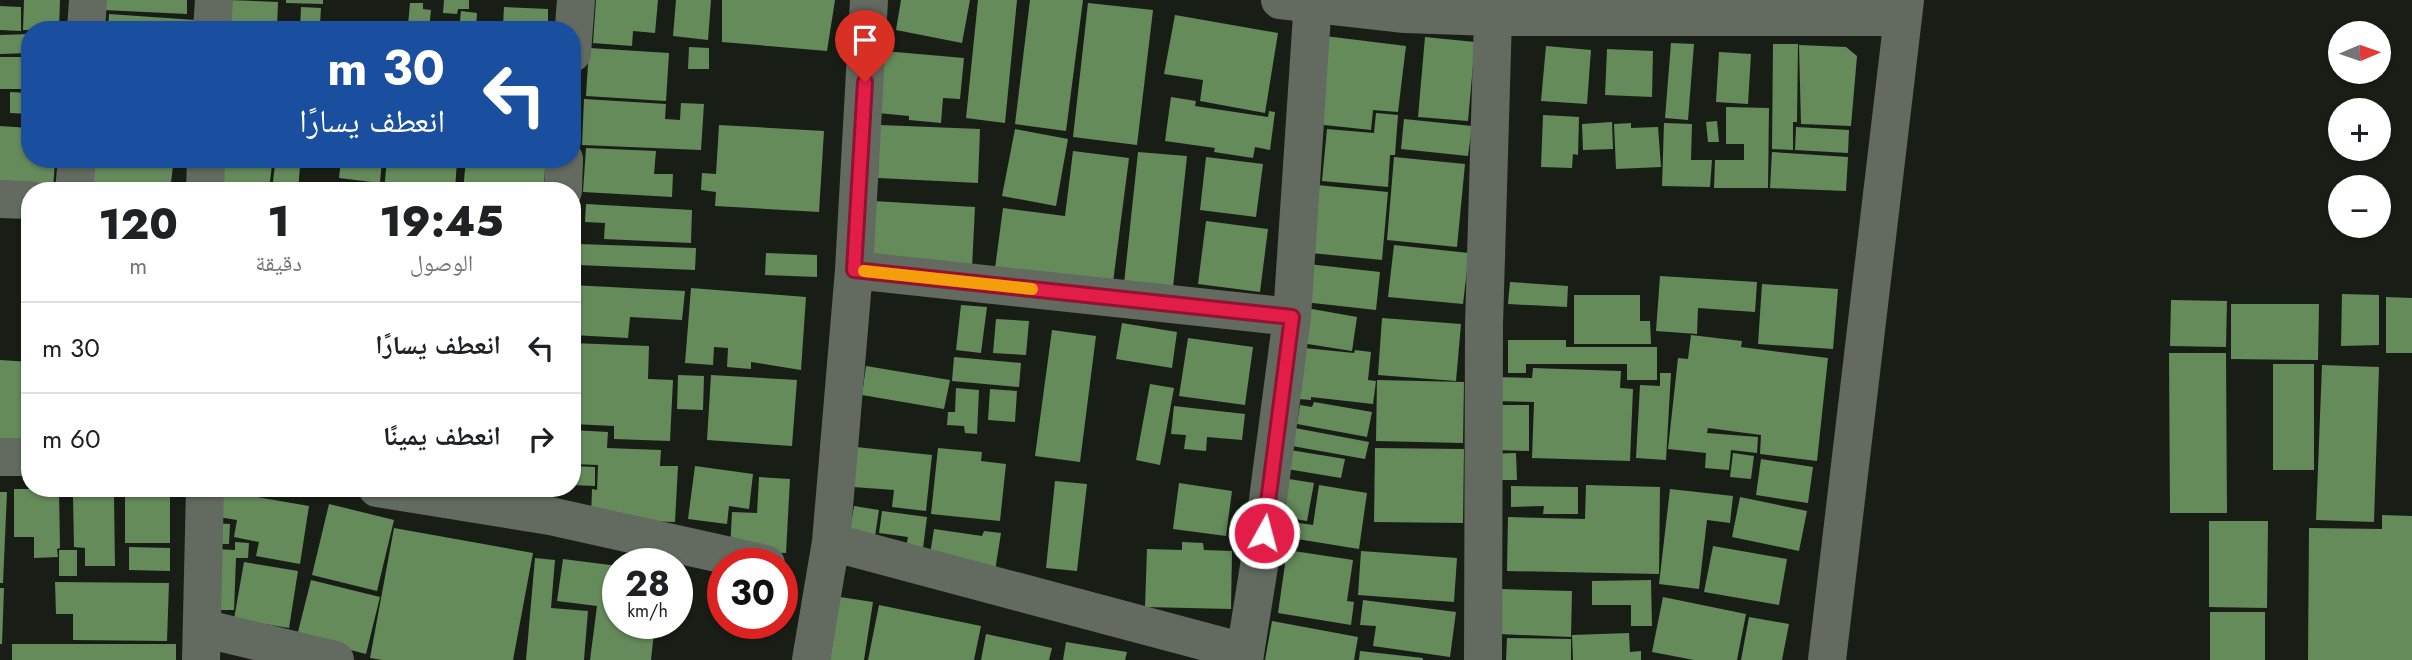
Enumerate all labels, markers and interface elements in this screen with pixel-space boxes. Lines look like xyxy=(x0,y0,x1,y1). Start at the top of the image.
pin xyxy=(835,10,895,82)
icon: arrive xyxy=(846,21,884,59)
north arrow xyxy=(2328,21,2390,84)
map controls xyxy=(2328,21,2391,238)
text: 30 m xyxy=(327,33,445,103)
icon: left xyxy=(469,49,560,140)
text: انعطف يسارًا xyxy=(299,98,445,144)
button: + xyxy=(2328,98,2391,161)
button: − xyxy=(2328,175,2391,238)
text: 1 xyxy=(268,191,290,252)
text: 19:45 xyxy=(379,191,504,252)
text: 120 xyxy=(98,194,178,255)
text: دقيقة xyxy=(255,246,302,280)
text: الوصول xyxy=(410,246,473,280)
text: m xyxy=(129,249,147,283)
text: انعطف يسارًا xyxy=(375,326,501,364)
text: 30 m xyxy=(42,329,100,367)
icon: left xyxy=(522,329,560,367)
text: انعطف يمينًا xyxy=(383,417,501,455)
text: 60 m xyxy=(42,420,101,458)
icon: right xyxy=(522,420,560,458)
position arrow xyxy=(1227,496,1301,570)
speed limit sign: 30 xyxy=(707,548,798,639)
text: 28 xyxy=(625,559,670,609)
text: km/h xyxy=(627,598,668,624)

